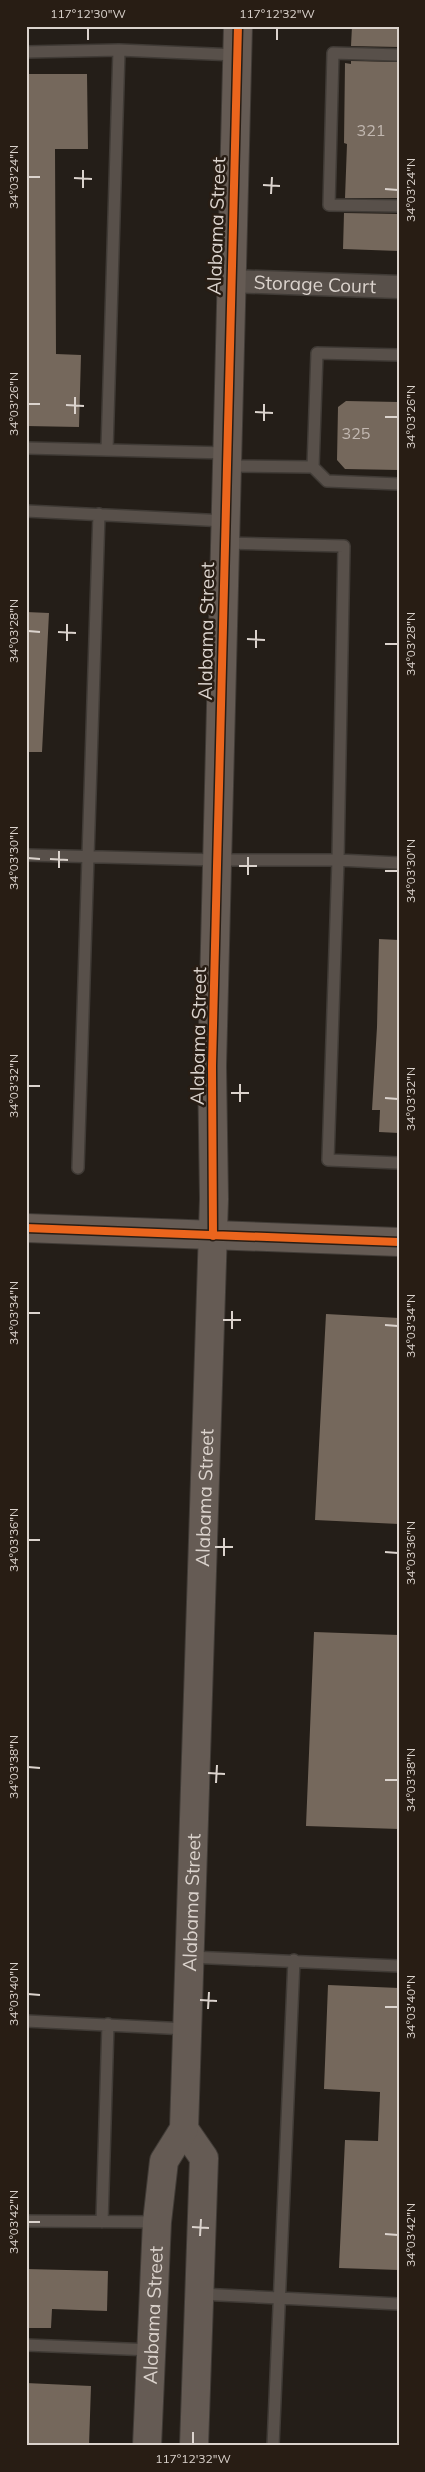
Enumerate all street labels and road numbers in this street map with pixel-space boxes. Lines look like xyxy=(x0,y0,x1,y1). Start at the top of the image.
street label: Alabama Street xyxy=(202,156,230,296)
street label: Storage Court xyxy=(253,270,377,298)
street label: Alabama Street xyxy=(193,561,219,700)
street label: Alabama Street xyxy=(185,966,211,1105)
street label: Alabama Street xyxy=(190,1428,219,1567)
street label: Alabama Street xyxy=(177,1833,206,1972)
street label: Alabama Street xyxy=(138,2245,168,2385)

